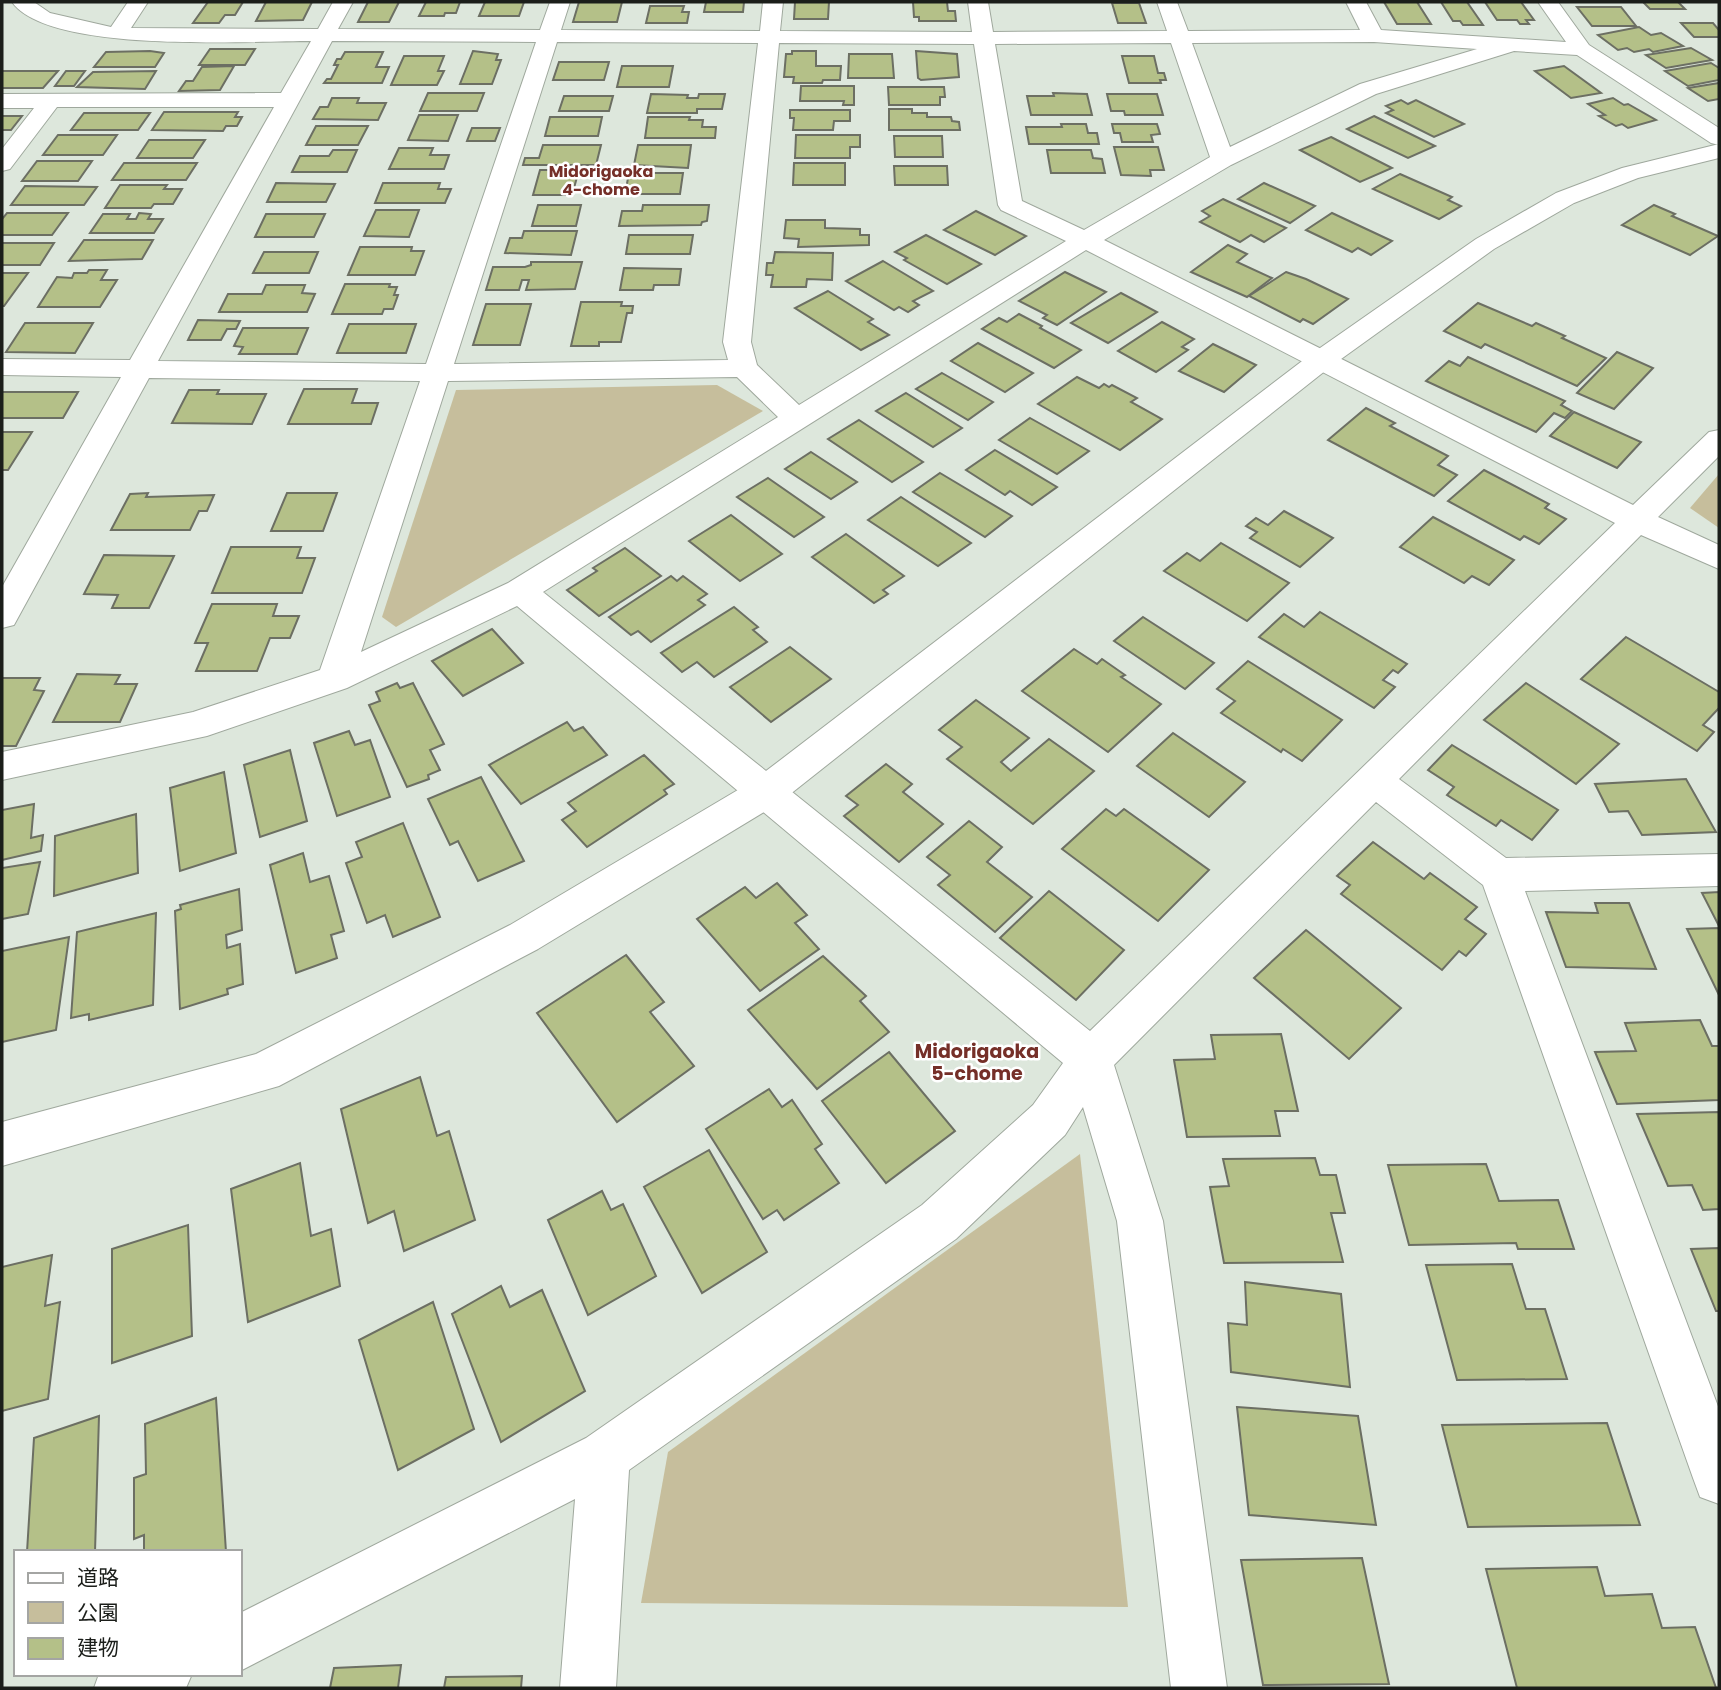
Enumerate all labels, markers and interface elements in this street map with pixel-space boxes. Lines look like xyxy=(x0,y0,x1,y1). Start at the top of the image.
district label: Midorigaoka 4-chome xyxy=(549,160,653,201)
district label: Midorigaoka 5-chome xyxy=(915,1038,1039,1087)
legend xyxy=(14,1550,242,1676)
text: 道路 xyxy=(77,1563,119,1592)
text: 公園 xyxy=(77,1598,119,1627)
text: 建物 xyxy=(77,1633,119,1662)

